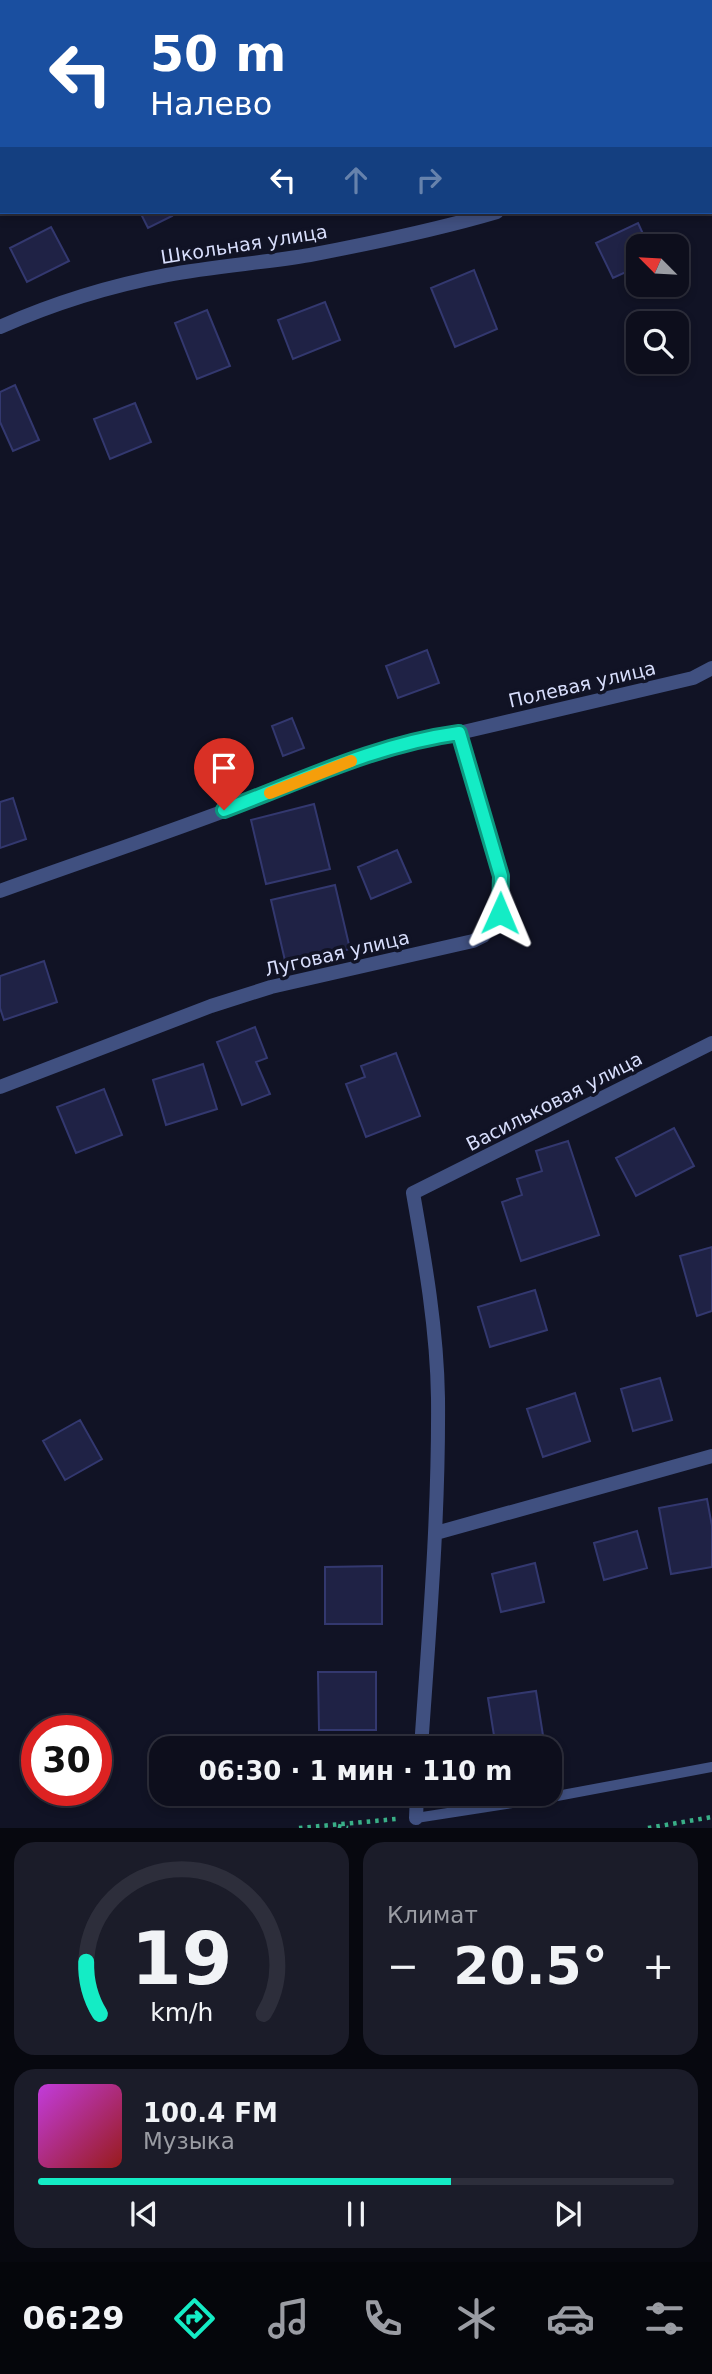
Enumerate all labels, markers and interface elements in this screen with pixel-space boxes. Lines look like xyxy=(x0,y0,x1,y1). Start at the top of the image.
text: 50 m xyxy=(150,26,286,83)
icon: left xyxy=(35,28,126,119)
text: Налево xyxy=(150,85,272,123)
icon: left xyxy=(264,161,302,199)
icon: ahead xyxy=(337,161,375,199)
icon: right xyxy=(410,161,448,199)
street label: Школьная улица xyxy=(159,220,329,268)
north arrow xyxy=(626,234,690,298)
map controls xyxy=(626,234,689,374)
button: search xyxy=(626,311,689,374)
street label: Полевая улица xyxy=(506,656,658,712)
pin xyxy=(194,738,254,810)
icon: arrive xyxy=(205,749,243,787)
position arrow xyxy=(463,876,537,950)
street label: Луговая улица xyxy=(263,926,411,980)
street label: Васильковая улица xyxy=(462,1047,646,1155)
speed limit sign: 30 xyxy=(21,1715,112,1806)
text: 06:30 · 1 мин · 110 m xyxy=(199,1756,512,1786)
text: Климат xyxy=(387,1902,478,1928)
text: 19 xyxy=(131,1917,232,2002)
text: 20.5° xyxy=(453,1936,608,1996)
text: − xyxy=(387,1944,419,1988)
text: + xyxy=(642,1944,674,1988)
text: km/h xyxy=(150,1998,213,2027)
text: 100.4 FM xyxy=(143,2098,278,2128)
text: Музыка xyxy=(143,2128,235,2154)
icon: previous xyxy=(125,2195,163,2233)
icon: pause xyxy=(337,2195,375,2233)
icon: next xyxy=(549,2195,587,2233)
icon: directions xyxy=(170,2294,219,2343)
icon: music xyxy=(264,2294,313,2343)
icon: phone xyxy=(358,2294,407,2343)
icon: climate xyxy=(452,2294,501,2343)
icon: car xyxy=(546,2294,595,2343)
icon: filters xyxy=(640,2294,689,2343)
text: 06:29 xyxy=(23,2299,124,2337)

